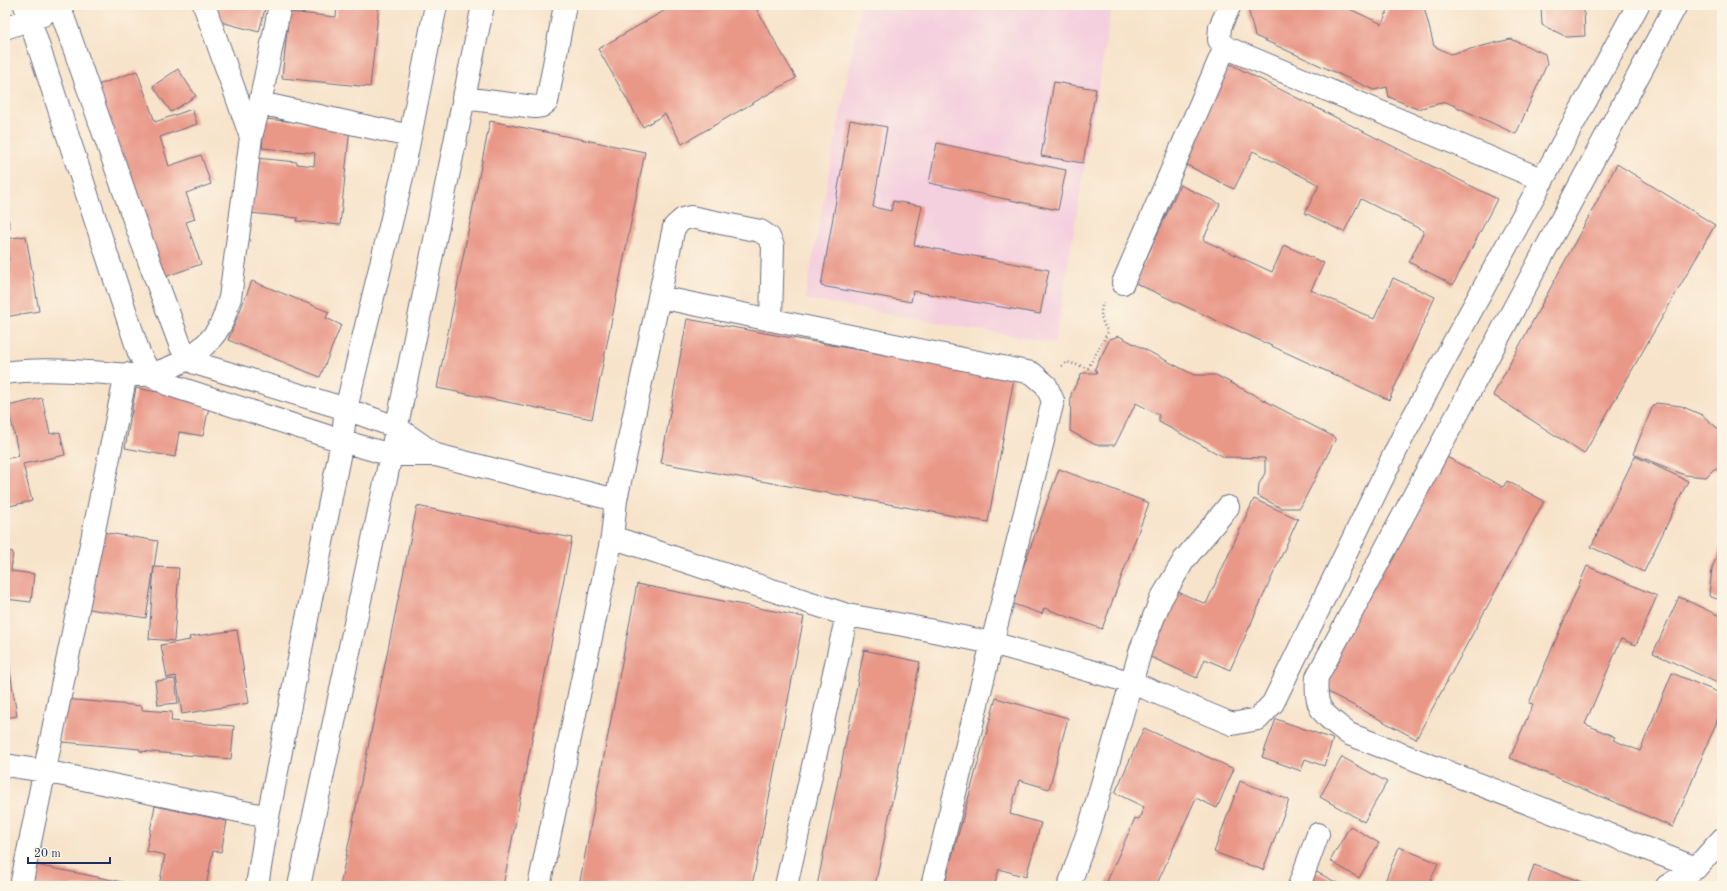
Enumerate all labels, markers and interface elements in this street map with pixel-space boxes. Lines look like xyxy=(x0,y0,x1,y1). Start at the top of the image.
scale bar xyxy=(28,839,110,865)
text: 20 m xyxy=(34,848,61,860)

